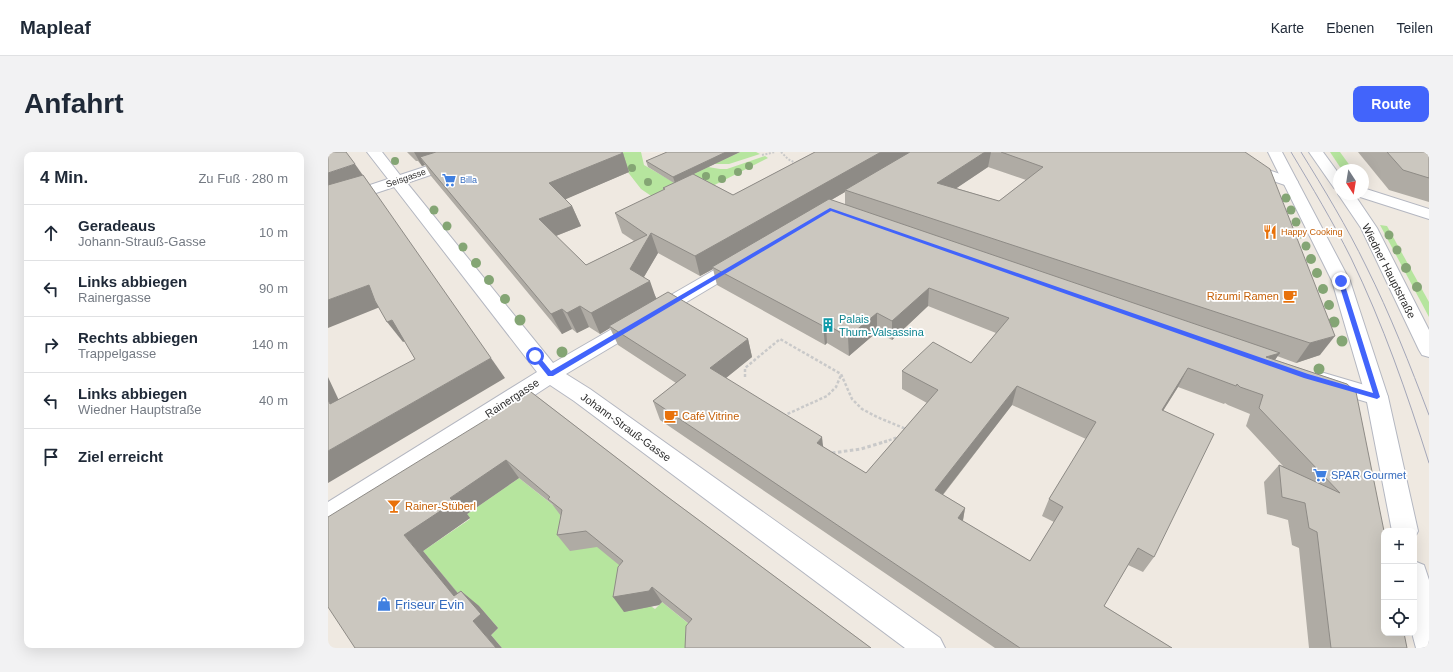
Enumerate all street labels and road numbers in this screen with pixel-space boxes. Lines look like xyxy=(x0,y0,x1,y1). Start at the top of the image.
street label: Seisgasse xyxy=(385,167,427,189)
street label: Wiedner Hauptstraße xyxy=(1360,222,1418,320)
street label: Rainergasse xyxy=(483,376,541,420)
street label: Johann-Strauß-Gasse xyxy=(579,390,673,464)

